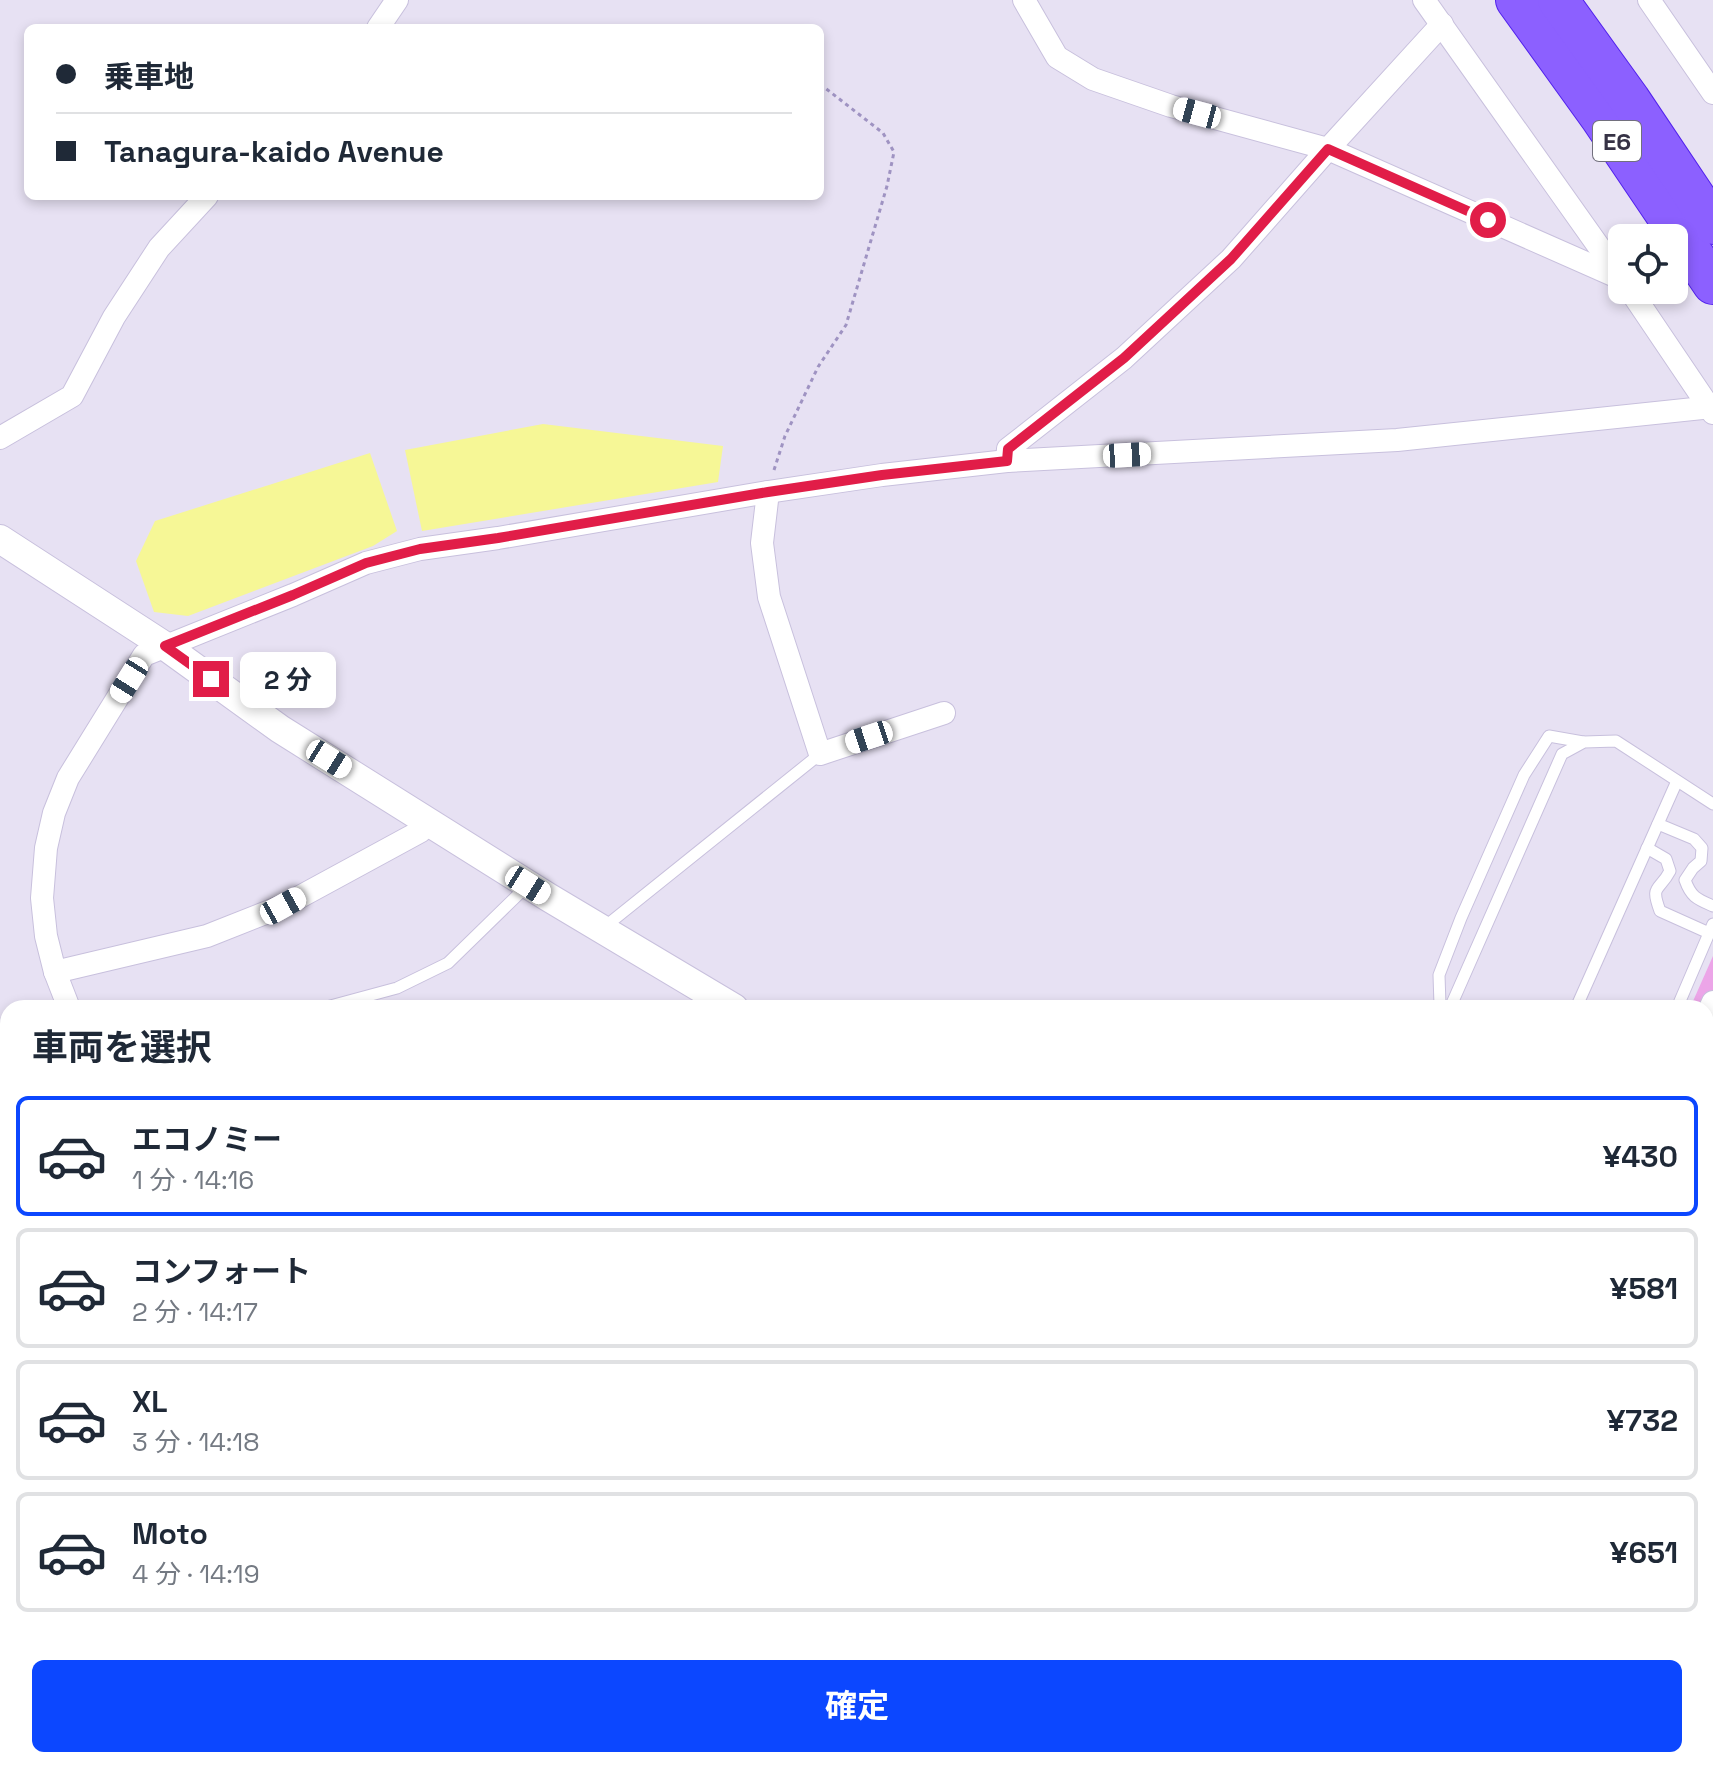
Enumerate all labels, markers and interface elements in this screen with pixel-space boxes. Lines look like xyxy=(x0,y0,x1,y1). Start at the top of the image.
text: 乗車地 xyxy=(104,57,194,96)
car xyxy=(1171,95,1223,131)
road number: E6 xyxy=(1593,121,1641,161)
text: Tanagura-kaido Avenue xyxy=(104,132,444,171)
route start xyxy=(1470,202,1506,238)
map controls xyxy=(1608,224,1688,304)
button: locate xyxy=(1608,224,1688,304)
car xyxy=(1102,442,1152,468)
callout: 2 分 xyxy=(239,651,335,707)
car xyxy=(106,653,152,707)
route end xyxy=(193,661,229,697)
text: 2 分 xyxy=(264,663,312,697)
car xyxy=(842,718,896,756)
car xyxy=(302,736,356,782)
car xyxy=(501,862,555,908)
car xyxy=(256,884,310,928)
text: 車両を選択 xyxy=(32,1025,212,1071)
icon: car xyxy=(36,1120,108,1192)
text: エコノミー xyxy=(132,1120,282,1159)
text: ¥430 xyxy=(1603,1137,1678,1176)
text: 1 分 · 14:16 xyxy=(132,1163,254,1197)
icon: car xyxy=(36,1252,108,1324)
text: コンフォート xyxy=(132,1252,311,1291)
text: ¥581 xyxy=(1610,1269,1678,1308)
text: 2 分 · 14:17 xyxy=(132,1295,258,1329)
text: XL xyxy=(132,1382,168,1421)
icon: car xyxy=(36,1384,108,1456)
text: ¥732 xyxy=(1607,1401,1678,1440)
text: 3 分 · 14:18 xyxy=(132,1425,259,1459)
text: Moto xyxy=(132,1514,208,1553)
icon: car xyxy=(36,1516,108,1588)
text: ¥651 xyxy=(1610,1533,1678,1572)
text: 4 分 · 14:19 xyxy=(132,1557,260,1591)
button: 確定 xyxy=(32,1660,1682,1752)

